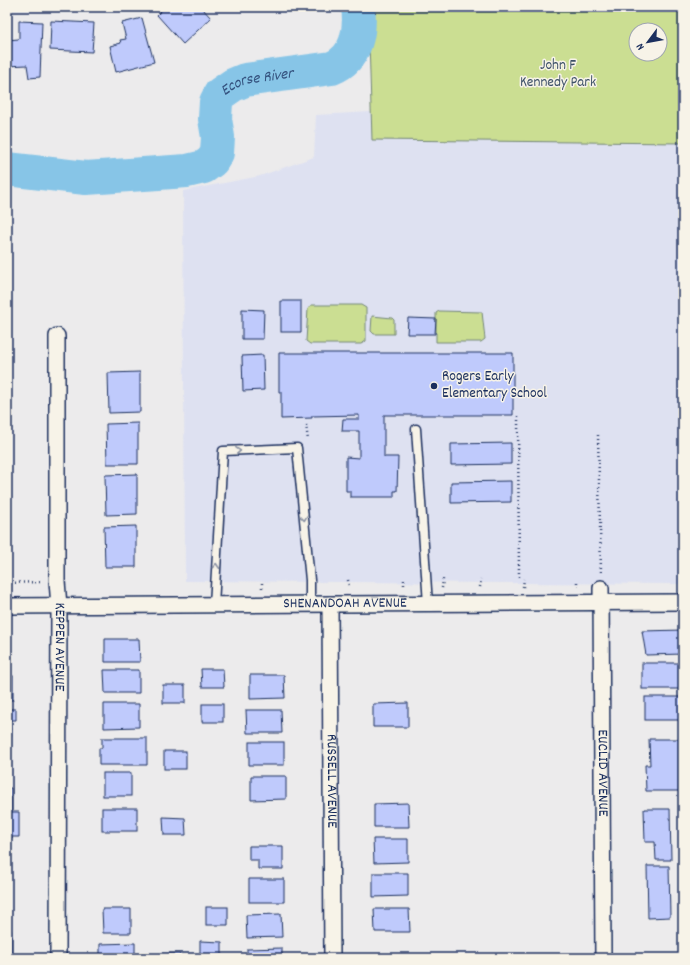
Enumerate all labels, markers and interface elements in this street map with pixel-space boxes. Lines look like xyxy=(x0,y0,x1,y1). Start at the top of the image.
north arrow xyxy=(628,22,668,62)
text: N xyxy=(633,39,649,53)
park label: John F Kennedy Park xyxy=(520,55,596,94)
water label: Ecorse River xyxy=(216,62,297,102)
place label: Rogers Early Elementary School xyxy=(442,366,547,405)
marker: Rogers Early Elementary School xyxy=(429,381,439,391)
one-way arrow xyxy=(235,446,241,455)
one-way arrow xyxy=(299,515,308,521)
one-way arrow xyxy=(211,563,220,569)
street label: SHENANDOAH AVENUE xyxy=(283,593,407,615)
street label: KEPPEN AVENUE xyxy=(48,603,70,692)
street label: EUCLID AVENUE xyxy=(591,729,613,817)
street label: RUSSELL AVENUE xyxy=(320,734,342,828)

